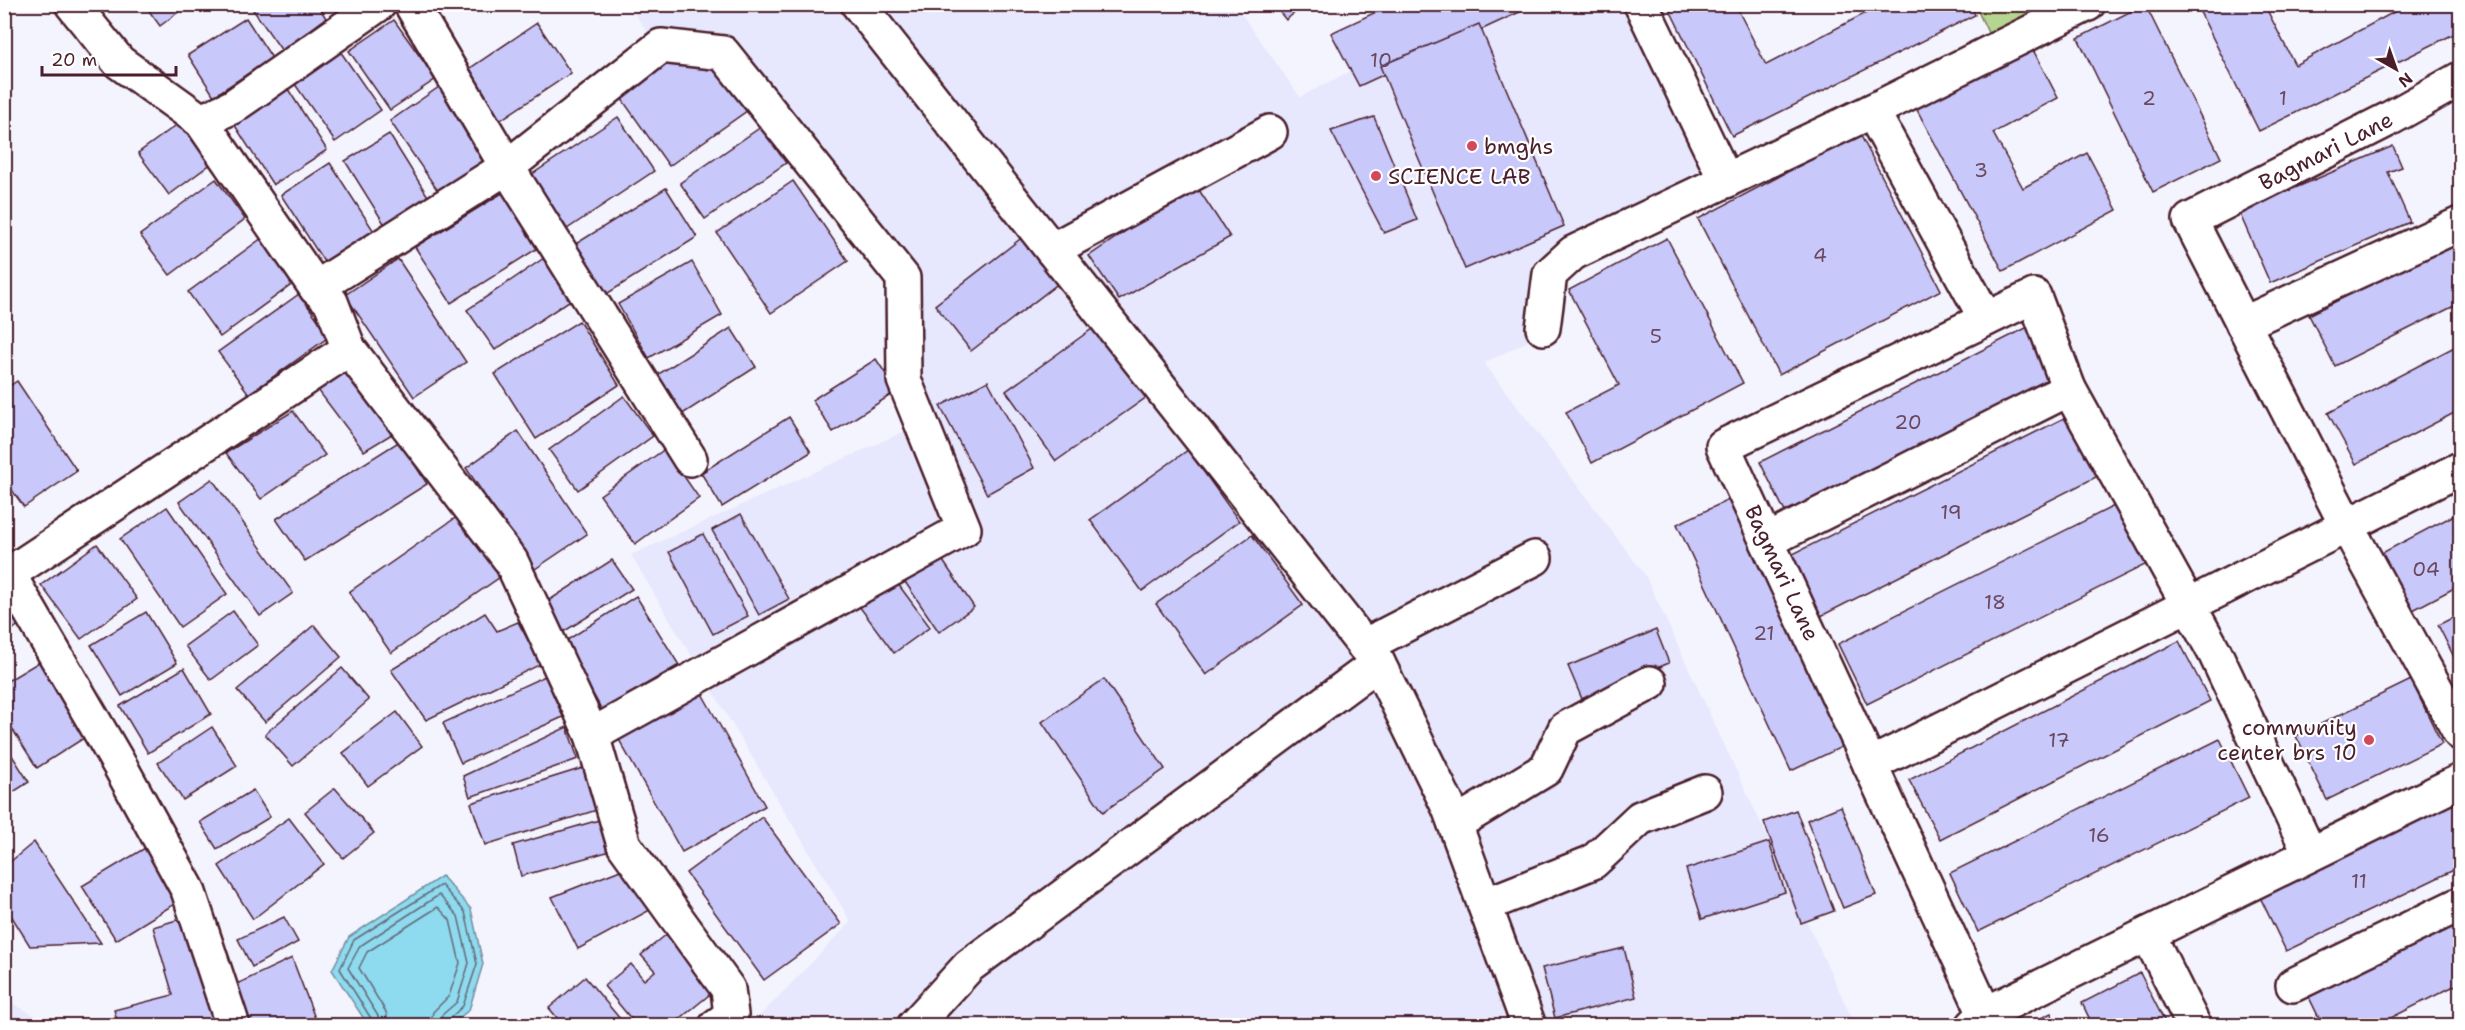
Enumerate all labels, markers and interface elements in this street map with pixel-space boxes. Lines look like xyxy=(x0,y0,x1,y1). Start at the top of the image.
scale bar xyxy=(42,39,176,77)
north arrow xyxy=(2366,39,2426,99)
house number: 10 xyxy=(1370,47,1392,73)
text: 20 m xyxy=(51,48,97,72)
text: N xyxy=(2394,68,2417,92)
house number: 2 xyxy=(2142,85,2156,111)
house number: 1 xyxy=(2279,85,2287,111)
street label: Bagmari Lane xyxy=(2254,105,2398,197)
place label: bmghs xyxy=(1484,132,1553,161)
marker: bmghs xyxy=(1465,139,1479,153)
house number: 3 xyxy=(1974,157,1988,183)
place label: SCIENCE LAB xyxy=(1388,162,1530,191)
marker: SCIENCE LAB xyxy=(1369,169,1383,183)
house number: 4 xyxy=(1813,242,1827,268)
house number: 5 xyxy=(1650,323,1662,349)
house number: 20 xyxy=(1894,409,1922,435)
house number: 19 xyxy=(1940,499,1962,525)
street label: Bagmari Lane xyxy=(1738,500,1826,646)
house number: 04 xyxy=(2412,556,2440,582)
house number: 18 xyxy=(1984,589,2006,615)
house number: 21 xyxy=(1753,620,1775,646)
place label: community center brs 10 xyxy=(2217,713,2357,767)
house number: 17 xyxy=(2048,727,2070,753)
marker: community center brs 10 xyxy=(2362,733,2376,747)
house number: 16 xyxy=(2088,822,2110,848)
house number: 11 xyxy=(2351,868,2367,894)

